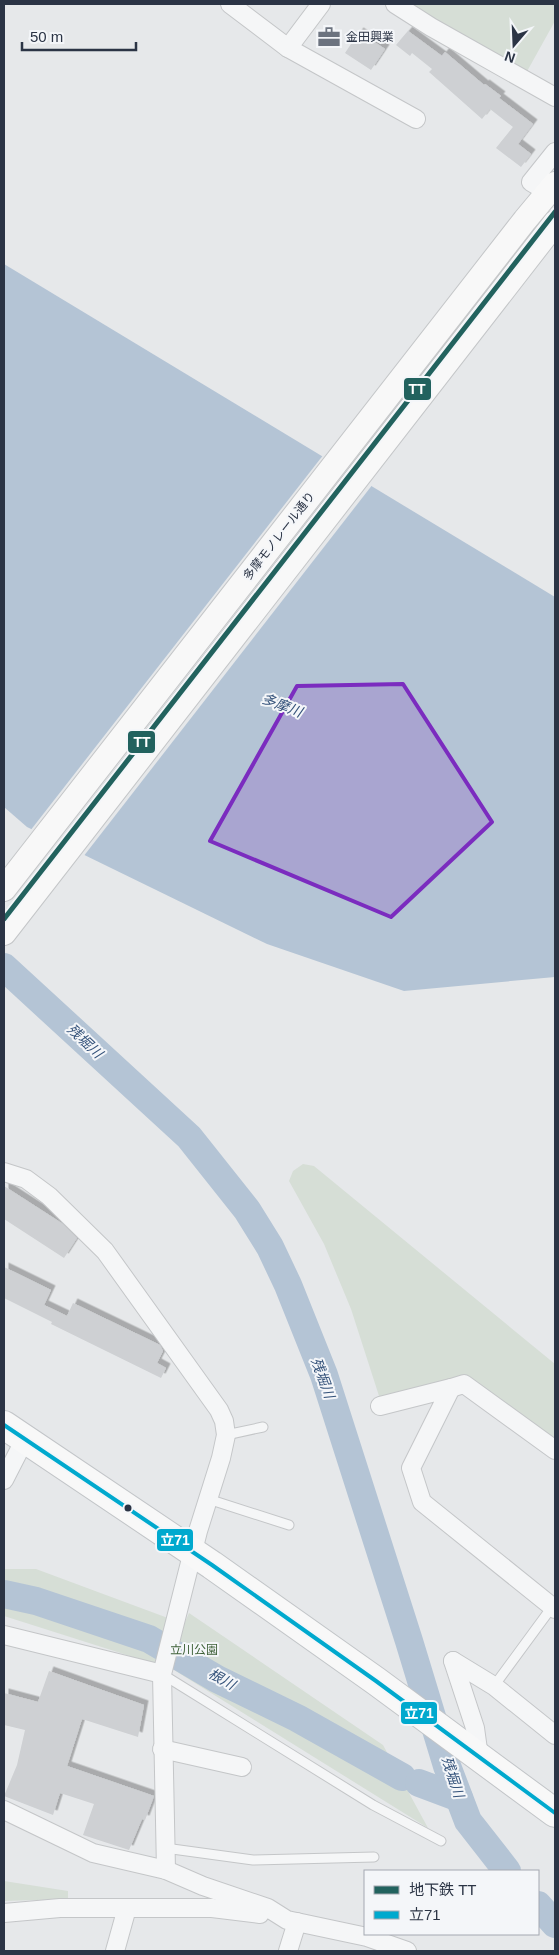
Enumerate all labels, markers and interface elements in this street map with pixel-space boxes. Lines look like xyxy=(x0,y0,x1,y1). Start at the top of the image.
scale bar xyxy=(22,20,136,52)
north arrow xyxy=(489,20,539,70)
office icon: 金田興業 xyxy=(316,24,342,50)
text: 50 m xyxy=(30,28,63,45)
place label: 金田興業 xyxy=(346,30,394,44)
text: N xyxy=(502,48,517,67)
line badge: TT xyxy=(403,377,432,401)
text: TT xyxy=(408,381,426,397)
street label: 多摩モノレール通り xyxy=(240,489,318,583)
water label: 多摩川 xyxy=(260,690,306,721)
line badge: TT xyxy=(127,730,156,754)
text: TT xyxy=(133,734,151,750)
water label: 残堀川 xyxy=(64,1021,107,1063)
water label: 残堀川 xyxy=(308,1356,338,1402)
unlabelled marker xyxy=(123,1503,133,1513)
line badge: 立71 xyxy=(156,1528,194,1552)
text: 立71 xyxy=(160,1532,190,1548)
park label: 立川公園 xyxy=(170,1643,218,1657)
water label: 根川 xyxy=(206,1665,240,1694)
line badge: 立71 xyxy=(400,1701,438,1725)
text: 立71 xyxy=(404,1705,434,1721)
water label: 残堀川 xyxy=(439,1755,468,1801)
legend xyxy=(364,1870,539,1935)
text: 地下鉄 TT xyxy=(409,1881,477,1898)
text: 立71 xyxy=(409,1906,441,1923)

